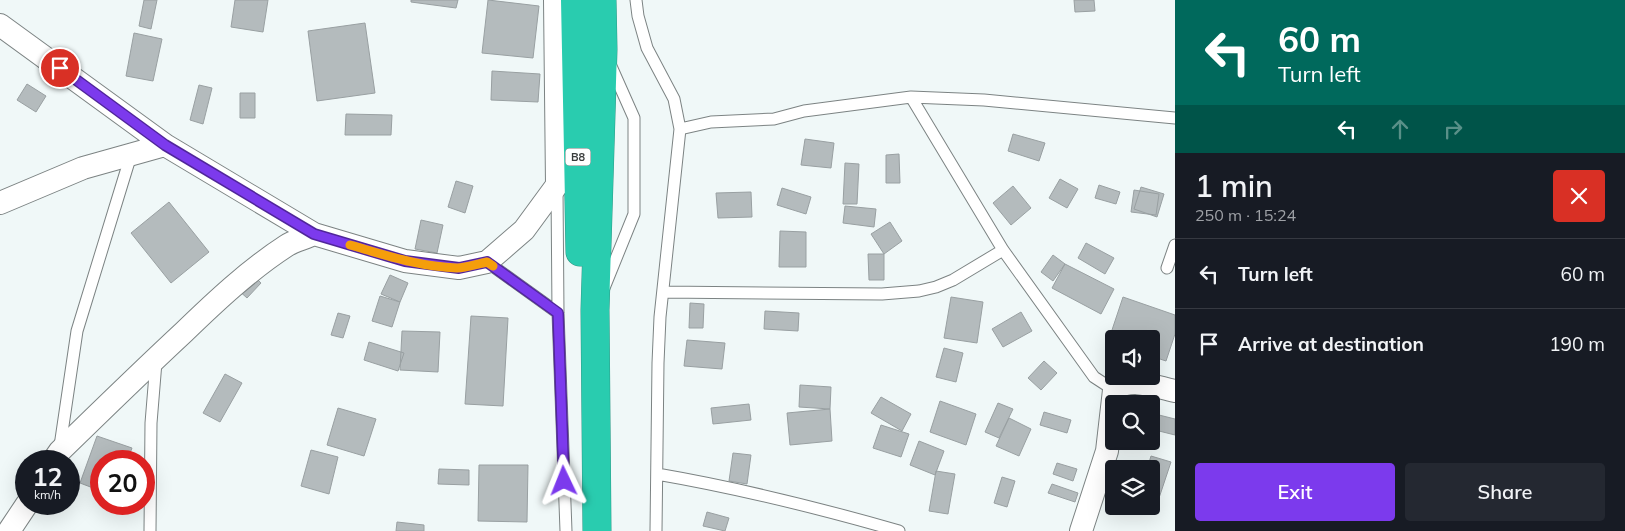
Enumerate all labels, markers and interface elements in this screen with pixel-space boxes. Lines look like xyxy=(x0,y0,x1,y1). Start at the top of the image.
text: 60 m xyxy=(1278,17,1361,61)
icon: left xyxy=(1195,20,1260,85)
pin xyxy=(39,47,81,89)
icon: arrive xyxy=(46,54,74,82)
text: Turn left xyxy=(1278,60,1361,88)
icon: left xyxy=(1333,115,1361,143)
icon: ahead xyxy=(1386,115,1414,143)
icon: right xyxy=(1439,115,1467,143)
road number: B8 xyxy=(566,148,590,166)
text: 1 min xyxy=(1195,167,1273,205)
button: close xyxy=(1553,170,1605,222)
text: 250 m · 15:24 xyxy=(1195,205,1296,225)
icon: left xyxy=(1195,260,1223,288)
text: Turn left xyxy=(1238,262,1313,286)
text: 60 m xyxy=(1561,262,1605,286)
map controls xyxy=(1105,330,1160,515)
button: sound xyxy=(1105,330,1160,385)
icon: arrive xyxy=(1195,330,1223,358)
text: Arrive at destination xyxy=(1238,332,1424,356)
text: 190 m xyxy=(1549,332,1605,356)
button: search xyxy=(1105,395,1160,450)
speed limit sign: 20 xyxy=(90,450,155,515)
position arrow xyxy=(537,454,589,506)
button: layers xyxy=(1105,460,1160,515)
text: 12 xyxy=(32,461,63,492)
button: Exit xyxy=(1195,463,1395,521)
button: Share xyxy=(1405,463,1605,521)
text: km/h xyxy=(34,487,61,502)

